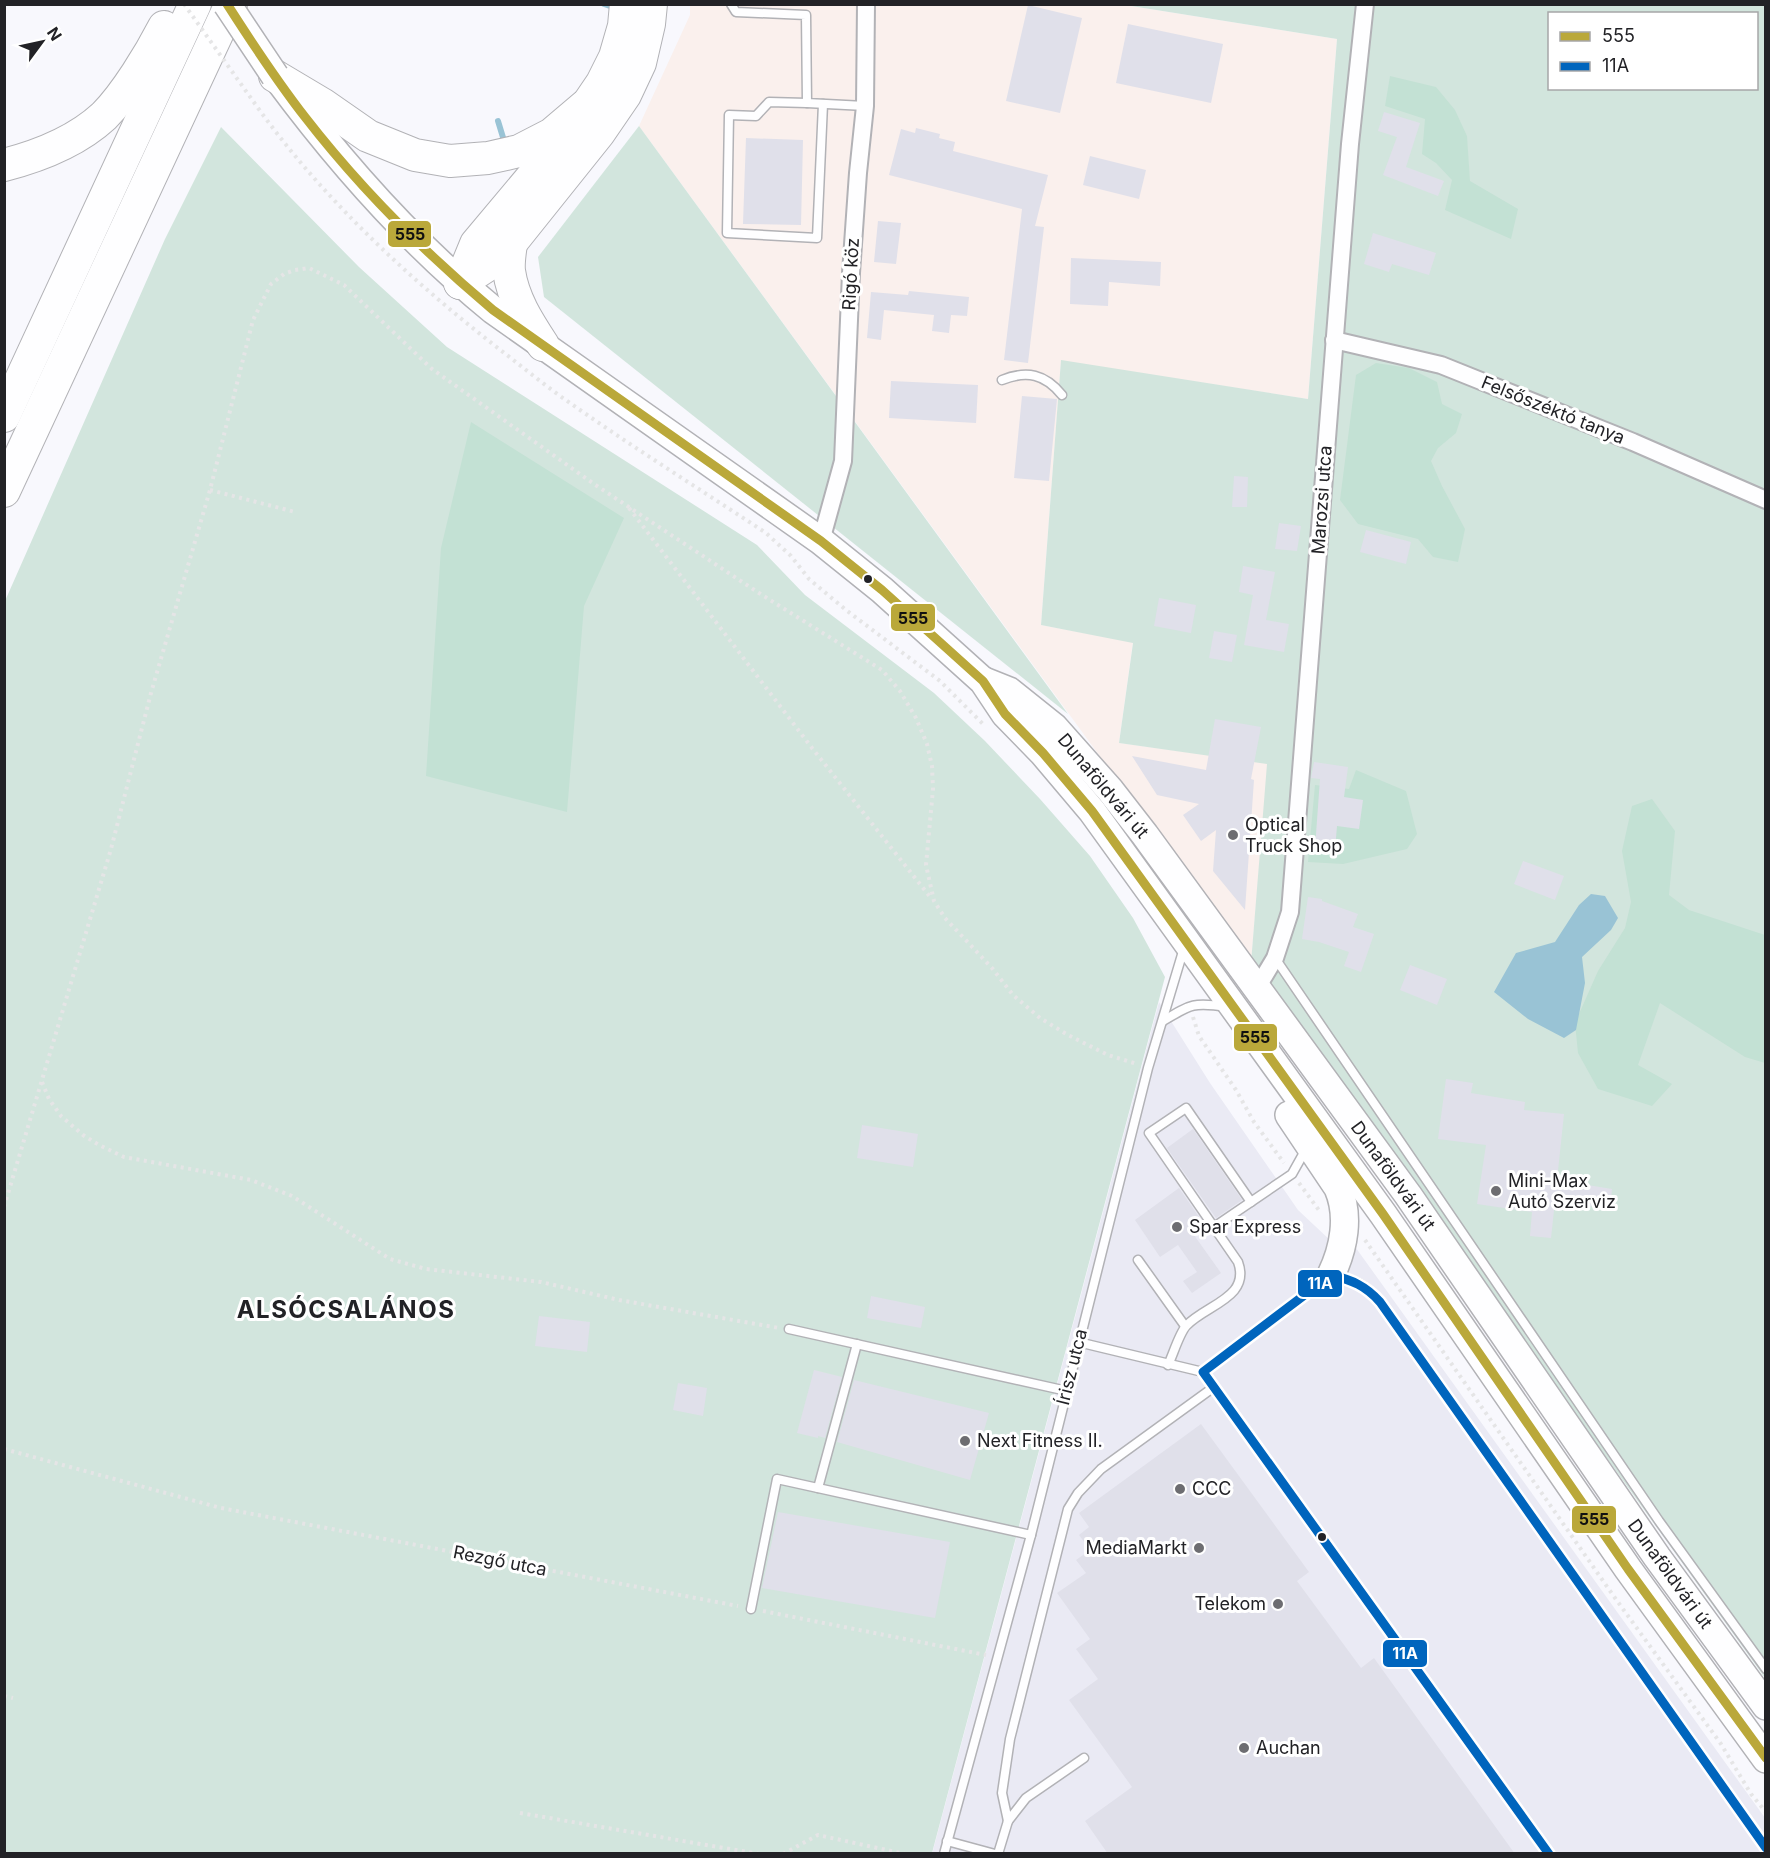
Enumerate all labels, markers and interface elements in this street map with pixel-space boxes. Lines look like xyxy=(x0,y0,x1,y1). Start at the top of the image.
north arrow xyxy=(12,12,72,72)
legend xyxy=(1548,12,1758,90)
text: N xyxy=(43,23,66,44)
text: 555 xyxy=(1602,25,1635,46)
text: 11A xyxy=(1602,55,1629,76)
line badge: 555 xyxy=(387,220,432,248)
text: 555 xyxy=(395,224,425,244)
street label: Rigó köz xyxy=(838,237,863,311)
street label: Felsőszéktó tanya xyxy=(1478,371,1628,448)
street label: Marozsi utca xyxy=(1307,445,1336,555)
unlabelled marker xyxy=(862,573,874,585)
line badge: 555 xyxy=(890,603,936,632)
text: 555 xyxy=(898,608,928,628)
street label: Dunaföldvári út xyxy=(1054,729,1153,842)
place label: Optical Truck Shop xyxy=(1245,814,1342,856)
marker: Optical Truck Shop xyxy=(1226,828,1240,842)
line badge: 555 xyxy=(1233,1023,1278,1052)
text: 555 xyxy=(1240,1027,1270,1047)
street label: Dunaföldvári út xyxy=(1347,1117,1440,1235)
place label: Mini-Max Autó Szerviz xyxy=(1508,1170,1616,1212)
marker: Mini-Max Autó Szerviz xyxy=(1489,1184,1503,1198)
place label: Spar Express xyxy=(1189,1216,1301,1237)
marker: Spar Express xyxy=(1170,1220,1184,1234)
line badge: 11A xyxy=(1297,1269,1343,1298)
text: 11A xyxy=(1307,1273,1333,1293)
district label: ALSÓCSALÁNOS xyxy=(237,1295,455,1324)
street label: Írisz utca xyxy=(1051,1326,1091,1407)
place label: Next Fitness II. xyxy=(977,1430,1103,1451)
marker: Next Fitness II. xyxy=(958,1434,972,1448)
place label: CCC xyxy=(1192,1478,1231,1499)
marker: CCC xyxy=(1173,1482,1187,1496)
line badge: 555 xyxy=(1571,1505,1617,1534)
text: 555 xyxy=(1579,1509,1609,1529)
street label: Dunaföldvári út xyxy=(1624,1515,1717,1633)
unlabelled marker xyxy=(1316,1531,1328,1543)
place label: MediaMarkt xyxy=(1086,1537,1187,1558)
street label: Rezgő utca xyxy=(451,1541,549,1580)
marker: MediaMarkt xyxy=(1192,1541,1206,1555)
place label: Telekom xyxy=(1194,1593,1266,1614)
marker: Telekom xyxy=(1271,1597,1285,1611)
line badge: 11A xyxy=(1382,1639,1428,1668)
text: 11A xyxy=(1392,1643,1418,1663)
place label: Auchan xyxy=(1256,1737,1321,1758)
marker: Auchan xyxy=(1237,1741,1251,1755)

